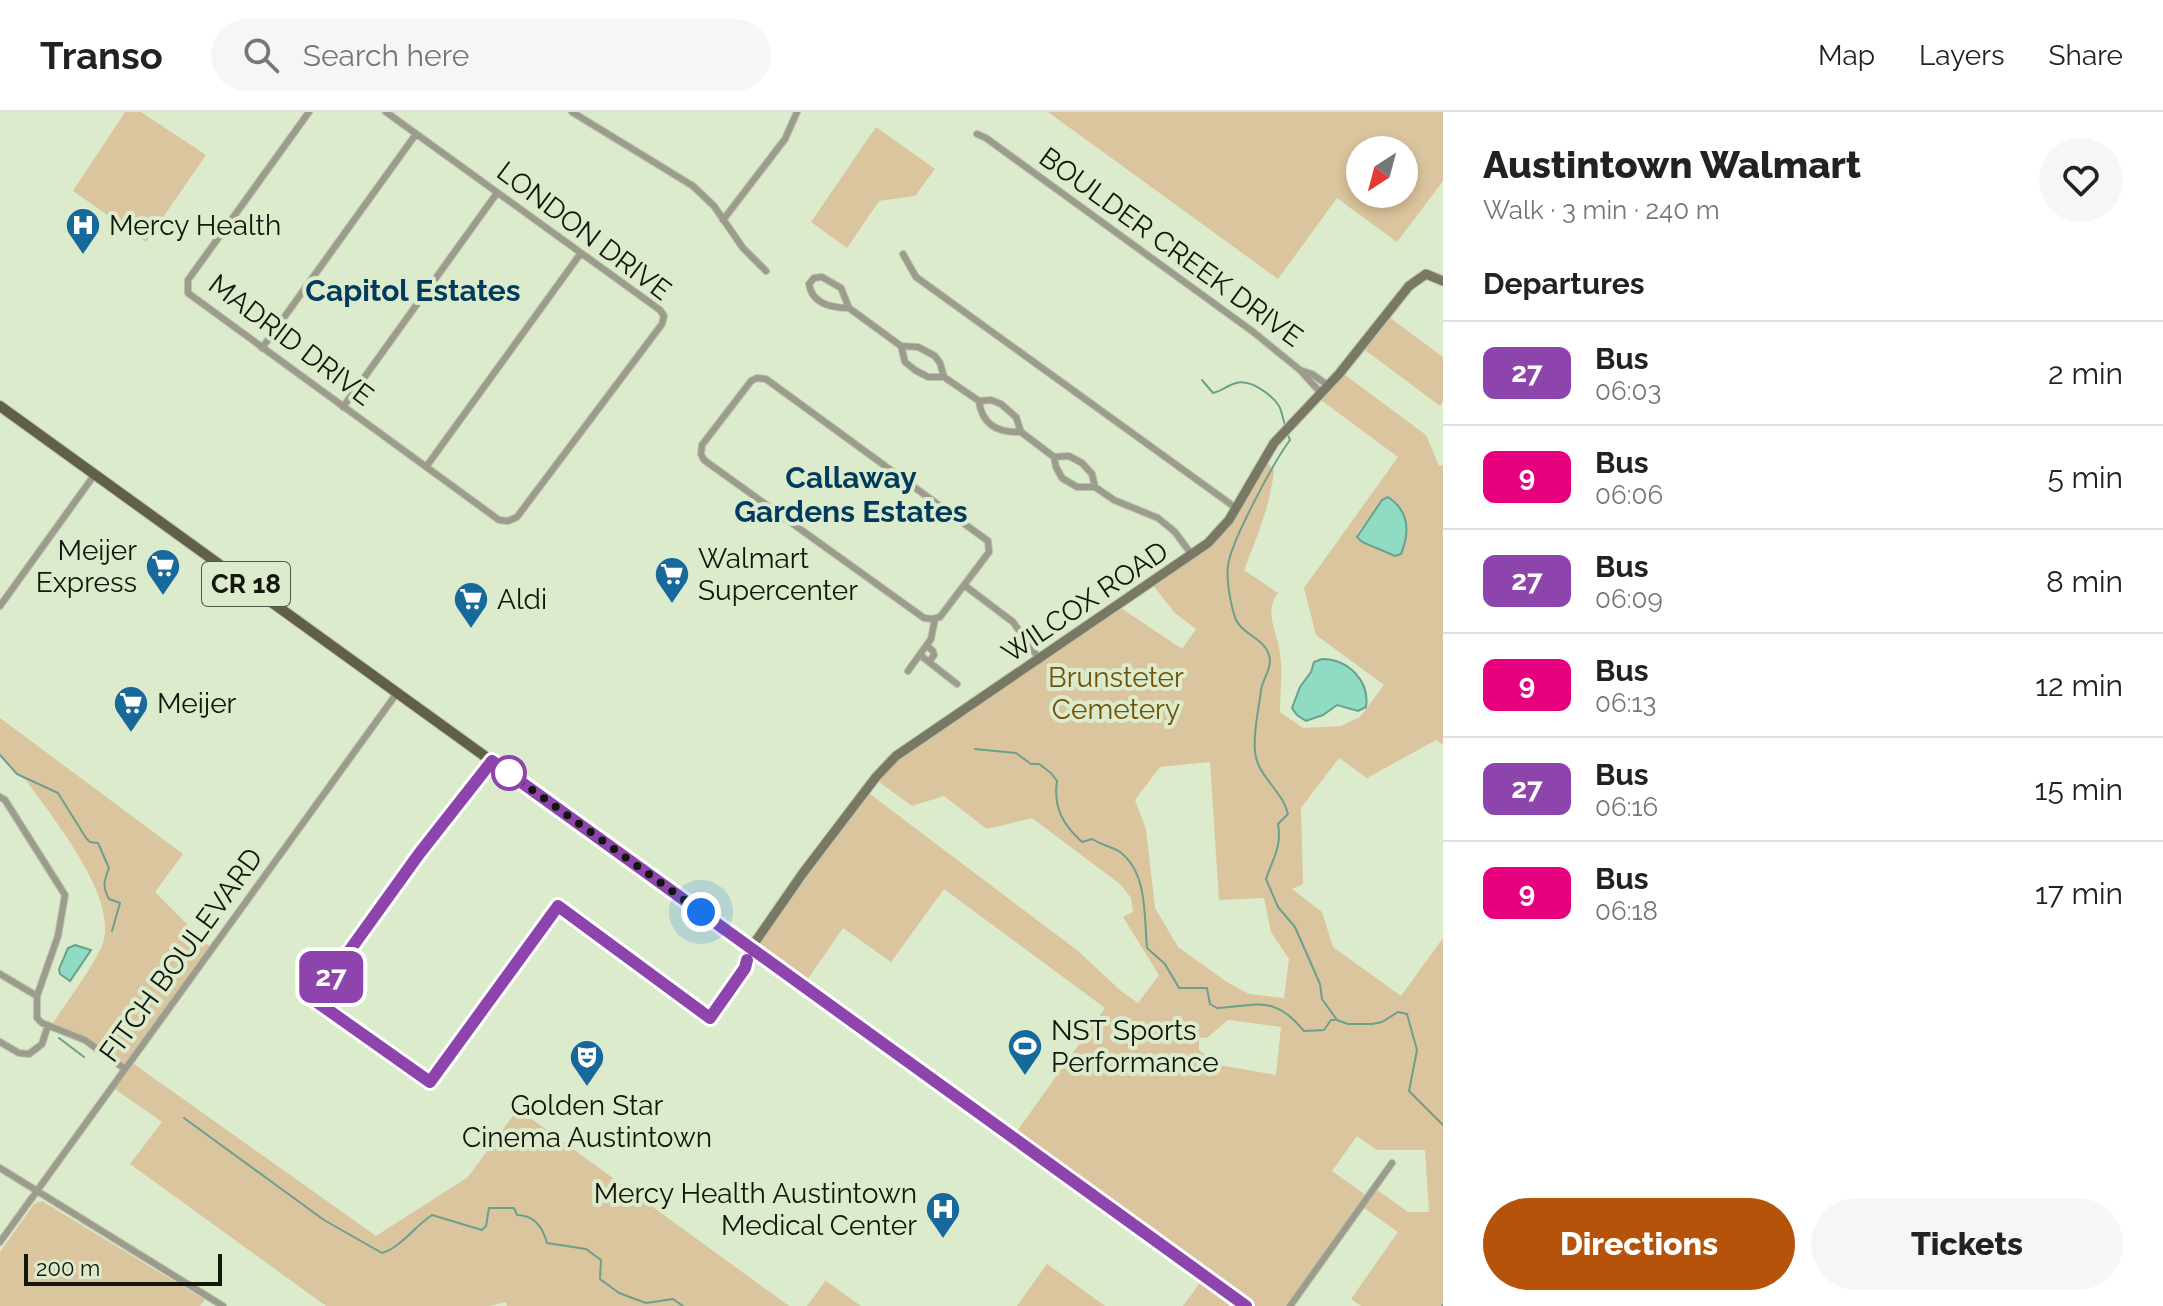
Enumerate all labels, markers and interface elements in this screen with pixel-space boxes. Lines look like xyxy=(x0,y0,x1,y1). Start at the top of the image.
search box xyxy=(211,19,771,91)
text: Transo xyxy=(40,33,163,78)
icon: search xyxy=(239,33,283,77)
text: Search here xyxy=(303,38,469,73)
text: Map xyxy=(1818,39,1875,72)
text: Layers xyxy=(1919,39,2005,72)
text: Share xyxy=(2049,39,2123,72)
north arrow xyxy=(1346,136,1418,208)
map controls xyxy=(1346,136,1418,208)
button: heart xyxy=(2039,138,2123,222)
street label: BOULDER CREEK DRIVE xyxy=(1033,140,1309,354)
text: Austintown Walmart xyxy=(1483,142,1861,187)
street label: LONDON DRIVE xyxy=(491,155,677,307)
text: Walk · 3 min · 240 m xyxy=(1483,195,1720,225)
hospital icon: Mercy Health xyxy=(64,206,102,256)
place label: Mercy Health xyxy=(109,209,281,242)
text: Departures xyxy=(1483,266,1645,301)
street label: MADRID DRIVE xyxy=(202,267,380,413)
district label: Capitol Estates xyxy=(305,273,521,308)
text: Bus xyxy=(1595,341,1649,376)
text: 27 xyxy=(1511,356,1543,389)
text: 2 min xyxy=(2048,356,2123,391)
text: 06:03 xyxy=(1595,376,1661,406)
text: Bus xyxy=(1595,445,1649,480)
district label: Callaway Gardens Estates xyxy=(734,460,968,529)
text: 9 xyxy=(1519,460,1535,493)
text: 5 min xyxy=(2047,460,2123,495)
text: 06:06 xyxy=(1595,480,1663,510)
place label: Meijer Express xyxy=(36,534,137,599)
street label: WILCOX ROAD xyxy=(996,534,1174,670)
place label: Walmart Supercenter xyxy=(698,542,858,607)
supermarket icon: Meijer Express xyxy=(144,547,182,597)
text: Bus xyxy=(1595,549,1649,584)
supermarket icon: Walmart Supercenter xyxy=(653,555,691,605)
road number: CR 18 xyxy=(202,562,290,606)
text: 27 xyxy=(1511,564,1543,597)
text: 8 min xyxy=(2046,564,2123,599)
supermarket icon: Aldi xyxy=(452,580,490,630)
place label: Aldi xyxy=(497,583,547,616)
text: 06:09 xyxy=(1595,584,1663,614)
text: Bus xyxy=(1595,653,1649,688)
park label: Brunsteter Cemetery xyxy=(1048,661,1184,726)
text: 9 xyxy=(1519,668,1535,701)
text: 12 min xyxy=(2035,668,2123,703)
supermarket icon: Meijer xyxy=(112,684,150,734)
place label: Meijer xyxy=(157,687,237,720)
text: 06:13 xyxy=(1595,688,1657,718)
unlabelled marker xyxy=(492,756,526,790)
text: Bus xyxy=(1595,757,1649,792)
text: 27 xyxy=(1511,772,1543,805)
text: 15 min xyxy=(2035,772,2123,807)
text: 06:16 xyxy=(1595,792,1658,822)
street label: FITCH BOULEVARD xyxy=(93,842,269,1068)
text: Bus xyxy=(1595,861,1649,896)
text: 9 xyxy=(1519,876,1535,909)
text: 17 min xyxy=(2035,876,2123,911)
your location xyxy=(681,892,721,932)
text: 06:18 xyxy=(1595,896,1658,926)
line badge: 27 xyxy=(295,951,367,1003)
text: 27 xyxy=(315,960,347,993)
place label: NST Sports Performance xyxy=(1051,1014,1219,1079)
sports icon: NST Sports Performance xyxy=(1006,1027,1044,1077)
theatre icon: Golden Star Cinema Austintown xyxy=(568,1038,606,1088)
place label: Golden Star Cinema Austintown xyxy=(462,1089,712,1154)
place label: Mercy Health Austintown Medical Center xyxy=(594,1177,917,1242)
hospital icon: Mercy Health Austintown Medical Center xyxy=(924,1190,962,1240)
button: Directions xyxy=(1483,1198,1795,1290)
button: Tickets xyxy=(1811,1198,2123,1290)
scale bar xyxy=(24,1250,222,1286)
text: 200 m xyxy=(36,1255,100,1281)

